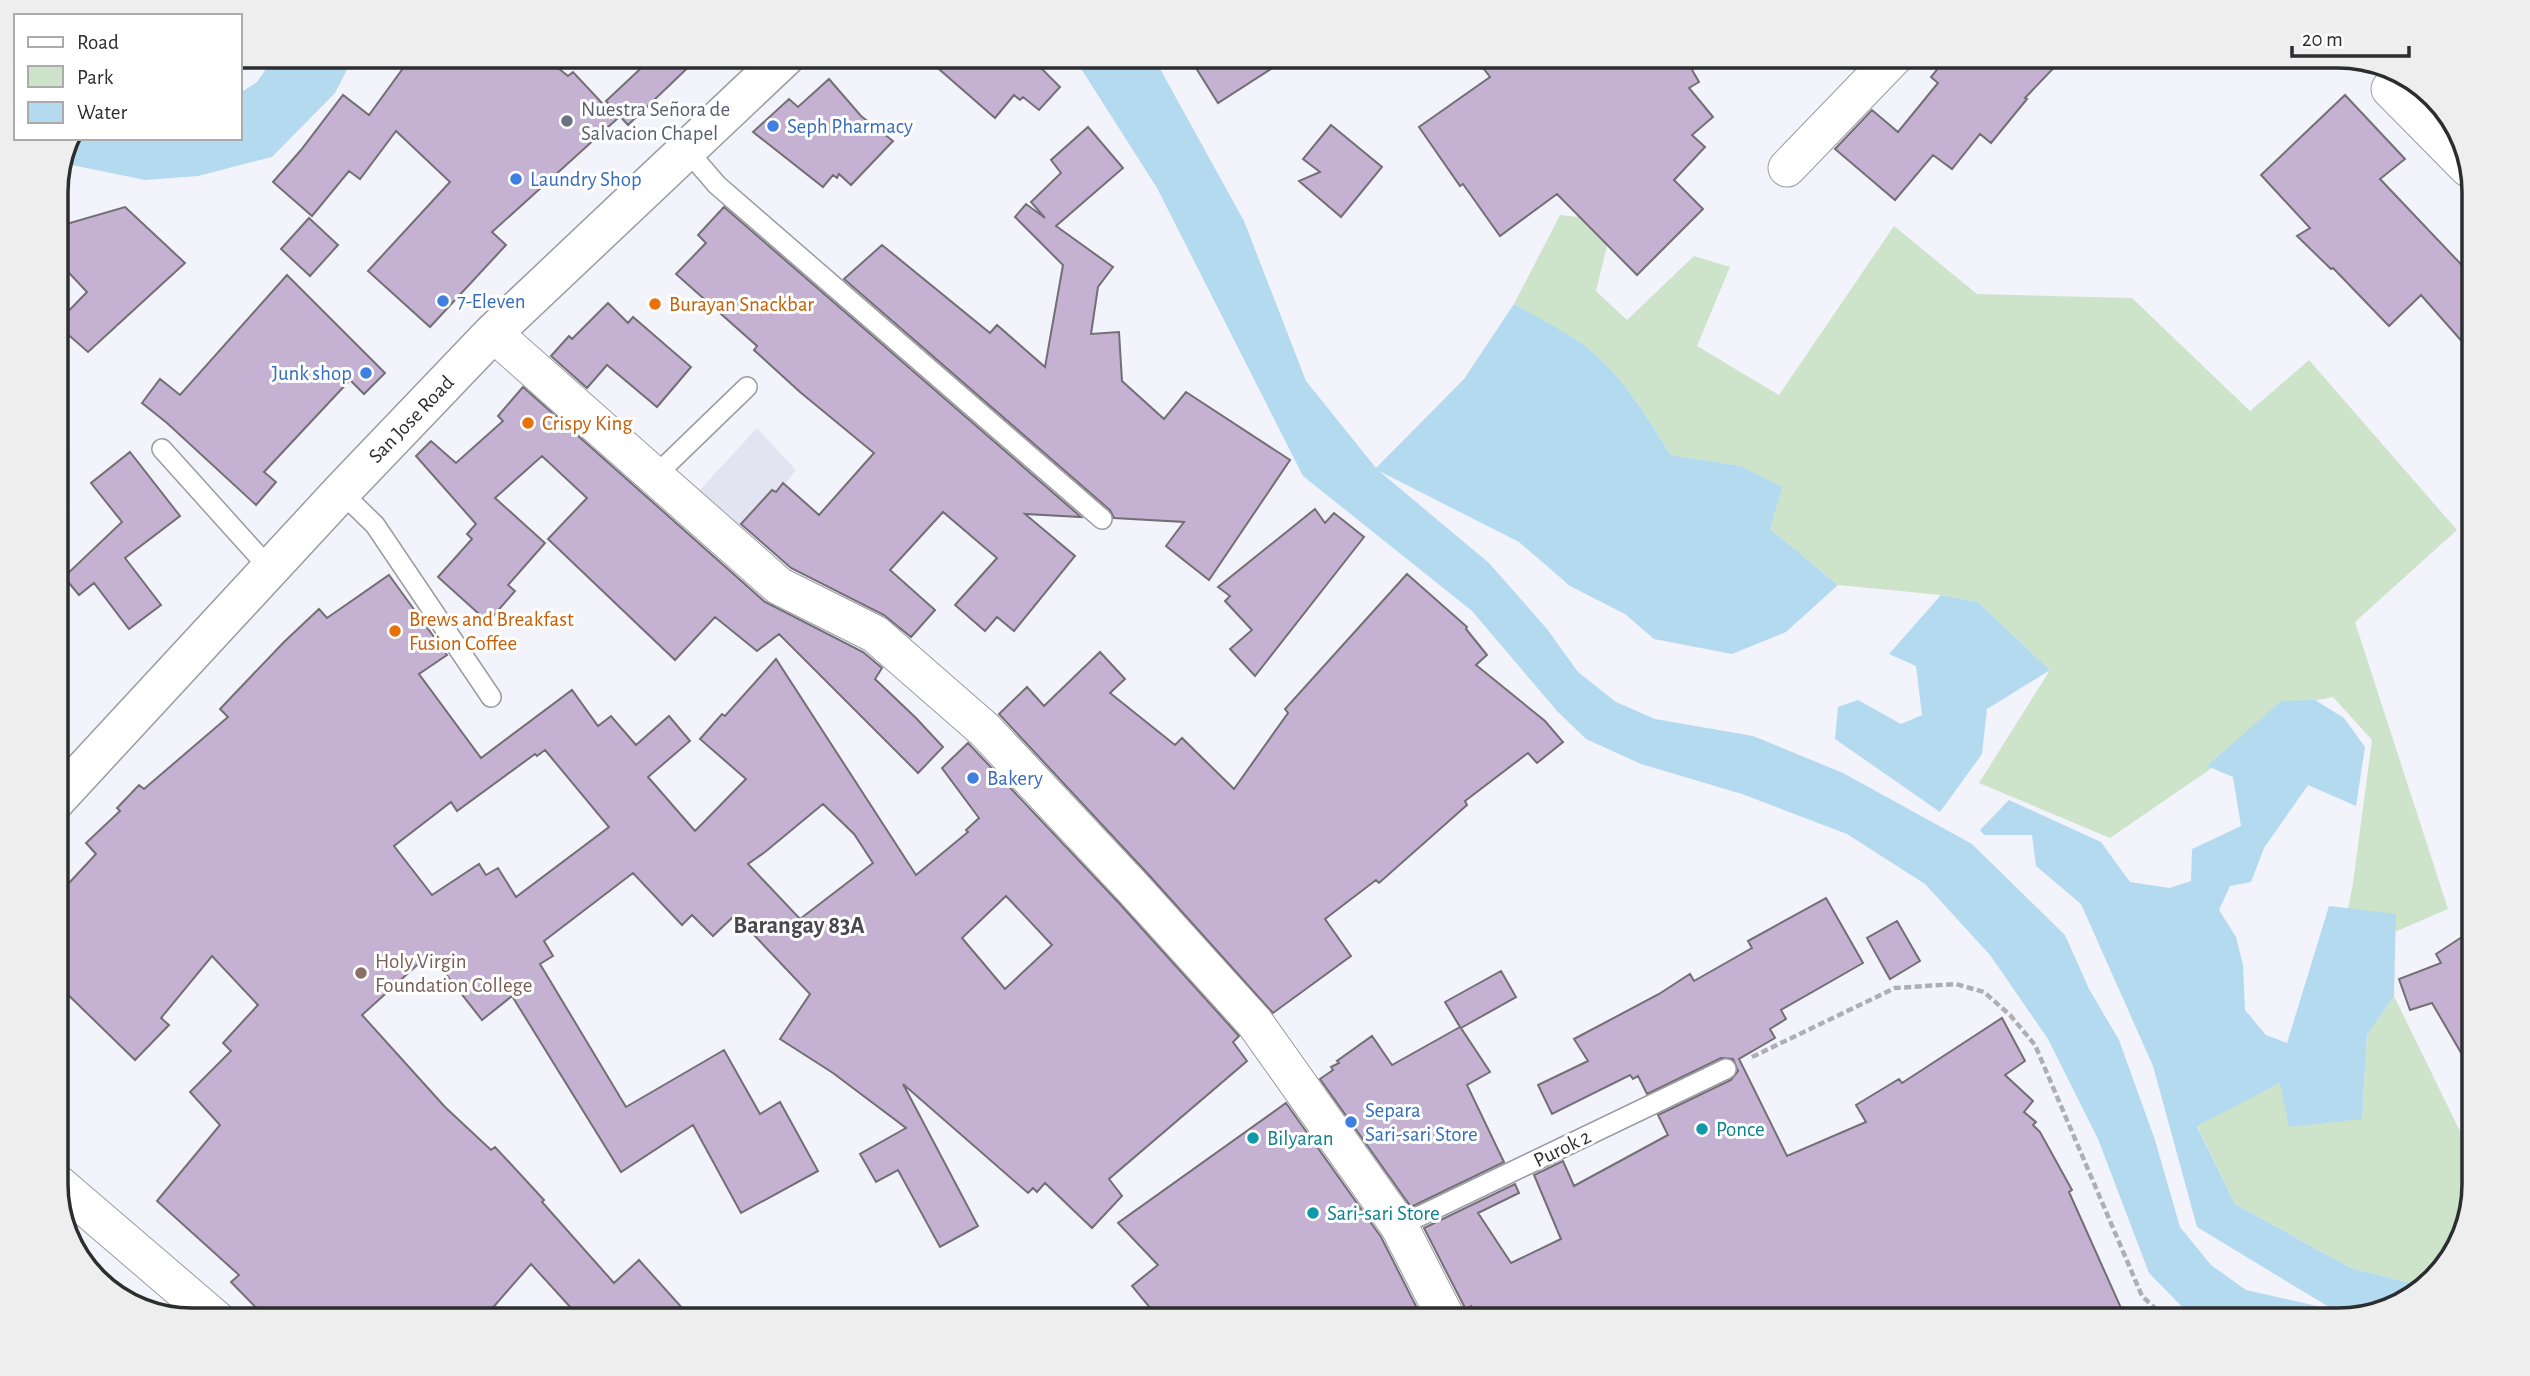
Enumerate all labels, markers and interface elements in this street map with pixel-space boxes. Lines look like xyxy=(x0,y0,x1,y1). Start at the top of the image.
legend xyxy=(14,14,242,140)
scale bar xyxy=(2292,14,2409,58)
text: 20 m xyxy=(2302,29,2343,50)
text: Road xyxy=(77,32,119,53)
text: Park xyxy=(77,67,114,88)
place label: Nuestra Señora de Salvacion Chapel xyxy=(581,99,730,144)
text: Water xyxy=(77,102,127,123)
marker: Nuestra Señora de Salvacion Chapel xyxy=(559,113,575,129)
place label: Seph Pharmacy xyxy=(787,116,913,137)
marker: Seph Pharmacy xyxy=(765,118,781,134)
place label: Laundry Shop xyxy=(530,169,642,190)
marker: Laundry Shop xyxy=(508,171,524,187)
place label: 7-Eleven xyxy=(457,291,526,312)
marker: 7-Eleven xyxy=(435,293,451,309)
place label: Burayan Snackbar xyxy=(669,294,814,315)
marker: Burayan Snackbar xyxy=(647,296,663,312)
place label: Junk shop xyxy=(272,363,352,384)
marker: Junk shop xyxy=(358,365,374,381)
street label: San Jose Road xyxy=(365,372,458,467)
place label: Crispy King xyxy=(542,413,633,434)
marker: Crispy King xyxy=(520,415,536,431)
place label: Brews and Breakfast Fusion Coffee xyxy=(409,609,574,654)
marker: Brews and Breakfast Fusion Coffee xyxy=(387,623,403,639)
place label: Bakery xyxy=(987,768,1043,789)
marker: Bakery xyxy=(965,770,981,786)
district label: Barangay 83A xyxy=(733,914,865,938)
place label: Holy Virgin Foundation College xyxy=(375,951,532,996)
marker: Holy Virgin Foundation College xyxy=(353,965,369,981)
place label: Separa Sari-sari Store xyxy=(1365,1100,1478,1145)
marker: Separa Sari-sari Store xyxy=(1343,1114,1359,1130)
place label: Ponce xyxy=(1716,1119,1765,1140)
marker: Ponce xyxy=(1694,1121,1710,1137)
street label: Purok 2 xyxy=(1530,1126,1594,1171)
place label: Bilyaran xyxy=(1267,1128,1334,1149)
marker: Bilyaran xyxy=(1245,1130,1261,1146)
place label: Sari-sari Store xyxy=(1327,1203,1440,1224)
marker: Sari-sari Store xyxy=(1305,1205,1321,1221)

